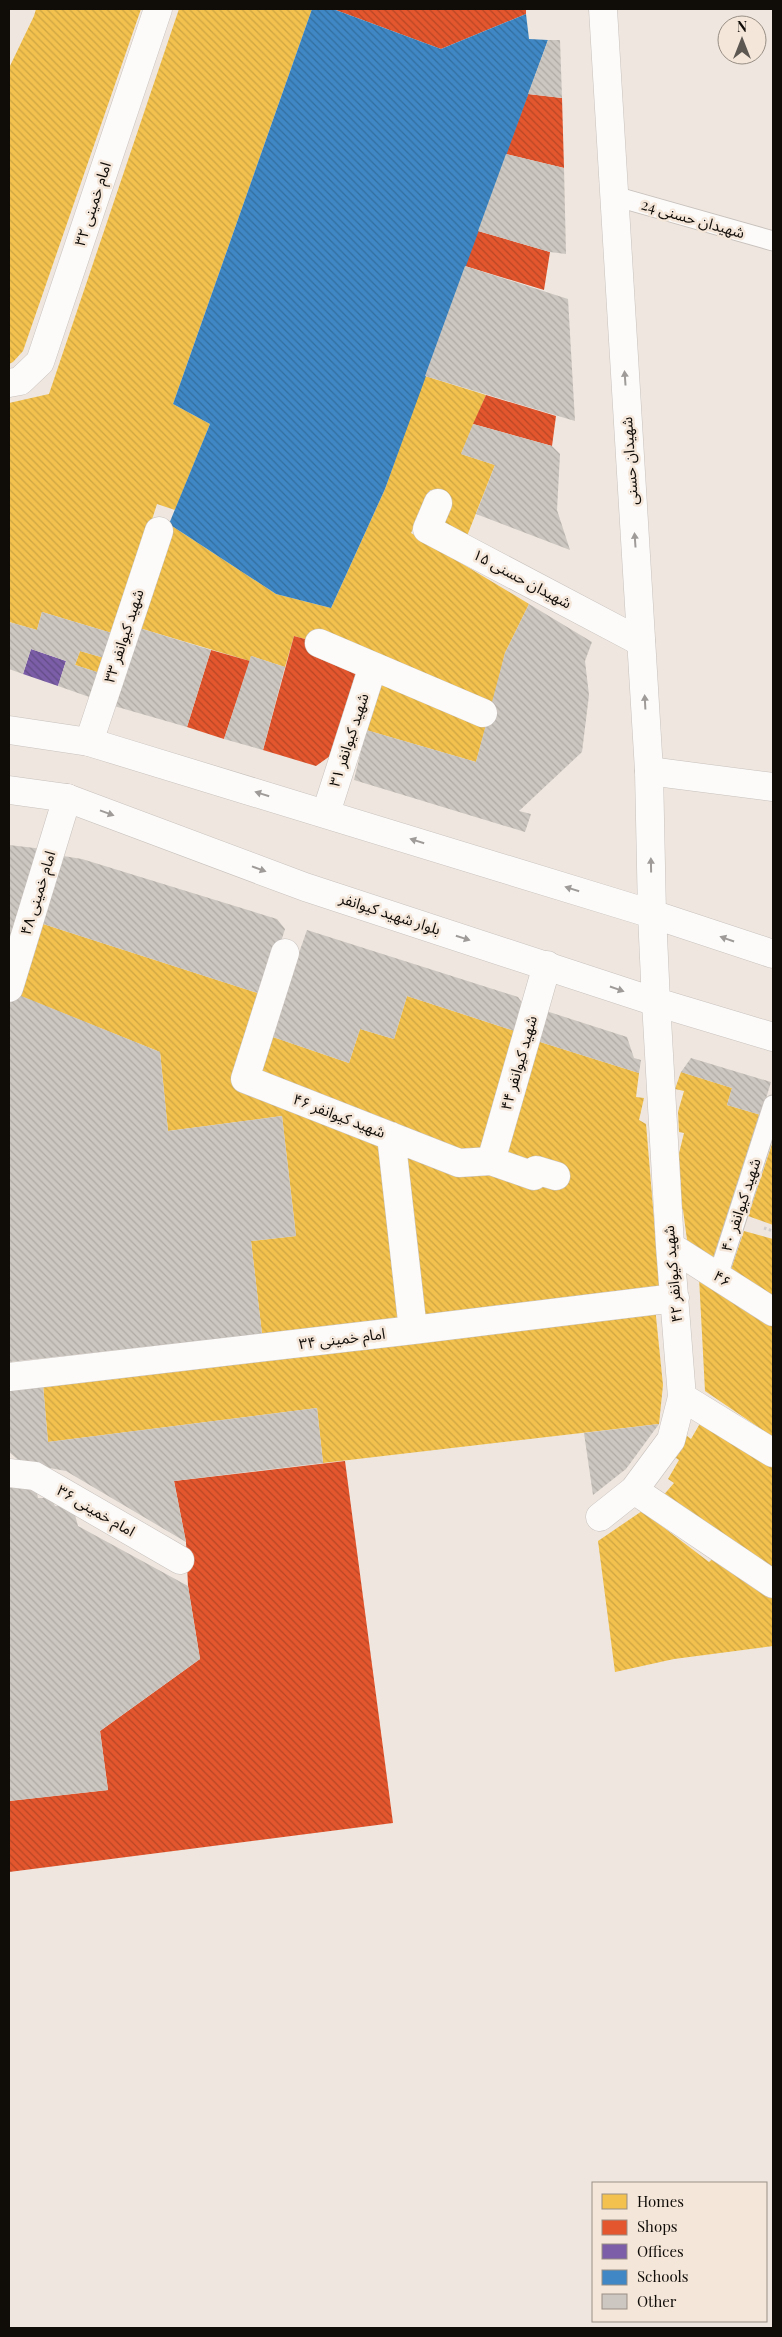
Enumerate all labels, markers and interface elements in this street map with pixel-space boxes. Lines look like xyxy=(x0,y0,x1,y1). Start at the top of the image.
north arrow xyxy=(717,15,767,65)
text: N xyxy=(737,17,747,36)
street label: امام خمینی ۳۲ xyxy=(69,159,117,249)
street label: شهیدان حسنی 24 xyxy=(639,194,748,242)
one-way arrow xyxy=(620,370,628,386)
street label: شهیدان حسنی xyxy=(616,416,642,506)
one-way arrow xyxy=(631,532,639,548)
street label: شهیدان حسنی ۱۵ xyxy=(470,544,576,613)
street label: شهید کیوانفر ۳۳ xyxy=(98,586,148,685)
street label: شهید کیوانفر ۳۱ xyxy=(323,690,373,789)
one-way arrow xyxy=(640,694,648,710)
one-way arrow xyxy=(254,789,269,797)
one-way arrow xyxy=(100,809,115,817)
one-way arrow xyxy=(409,837,424,845)
street label: امام خمینی ۴۸ xyxy=(15,848,61,938)
one-way arrow xyxy=(646,857,654,873)
one-way arrow xyxy=(252,866,266,874)
one-way arrow xyxy=(565,885,580,893)
street label: بلوار شهید کیوانفر xyxy=(336,887,443,939)
one-way arrow xyxy=(456,934,471,942)
one-way arrow xyxy=(719,935,734,943)
one-way arrow xyxy=(610,986,625,993)
street label: شهید کیوانفر ۴۴ xyxy=(495,1013,541,1112)
street label: شهید کیوانفر ۴۶ xyxy=(290,1088,389,1142)
street label: شهید کیوانفر ۴۰ xyxy=(715,1155,765,1254)
street label: شهید کیوانفر ۴۲ xyxy=(658,1224,686,1323)
street label: ۴۶ xyxy=(710,1265,735,1291)
street label: امام خمینی ۳۴ xyxy=(297,1323,387,1355)
street label: امام خمینی ۳۶ xyxy=(53,1480,139,1542)
legend xyxy=(592,2182,767,2322)
text: Homes xyxy=(637,2191,684,2211)
text: Shops xyxy=(637,2216,678,2236)
text: Offices xyxy=(637,2241,684,2261)
text: Schools xyxy=(637,2266,689,2286)
text: Other xyxy=(637,2291,677,2311)

